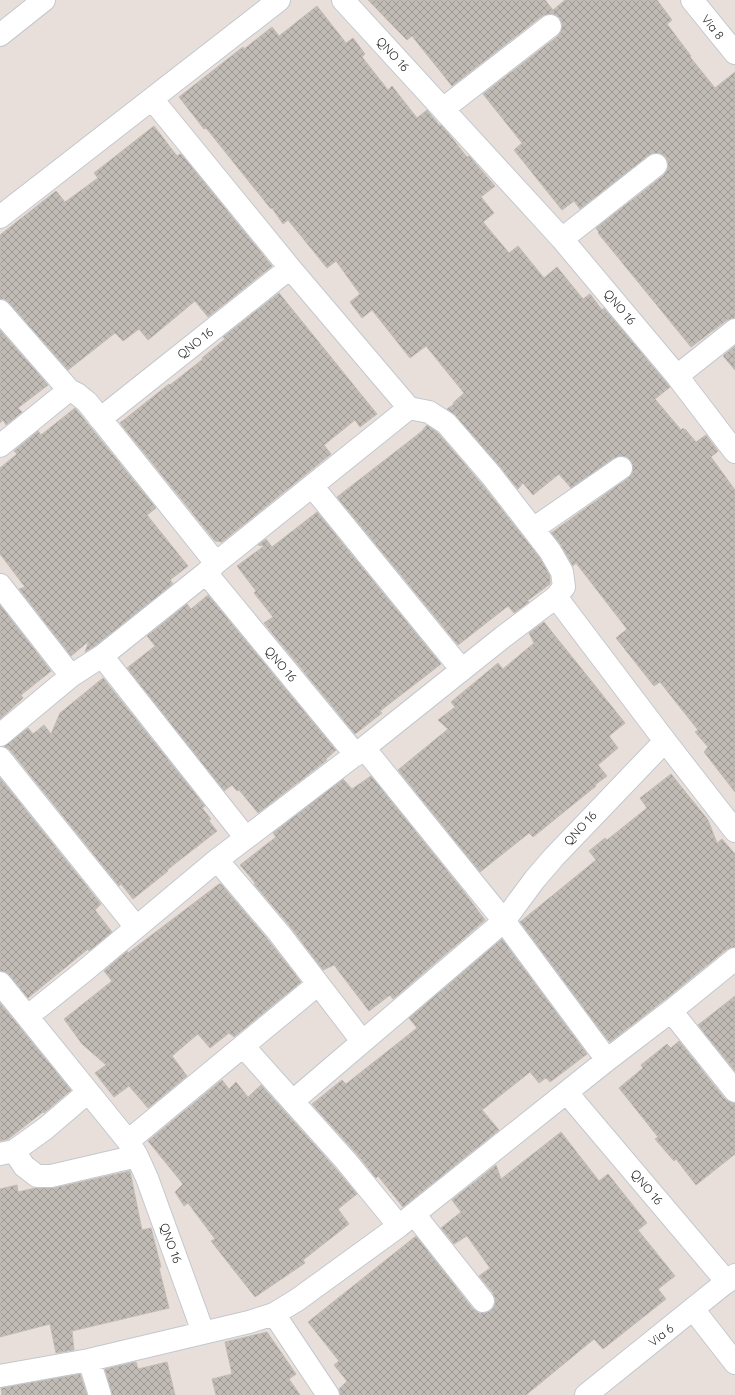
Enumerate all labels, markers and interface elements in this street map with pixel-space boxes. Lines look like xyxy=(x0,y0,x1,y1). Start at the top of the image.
street label: Via 8 xyxy=(698,12,728,42)
street label: QNO 16 xyxy=(374,34,413,75)
street label: QNO 16 xyxy=(601,286,639,328)
street label: QNO 16 xyxy=(174,324,216,362)
street label: QNO 16 xyxy=(262,643,300,685)
street label: QNO 16 xyxy=(560,807,600,848)
street label: QNO 16 xyxy=(628,1166,666,1208)
street label: QNO 16 xyxy=(157,1221,185,1266)
street label: Via 6 xyxy=(646,1320,677,1350)

